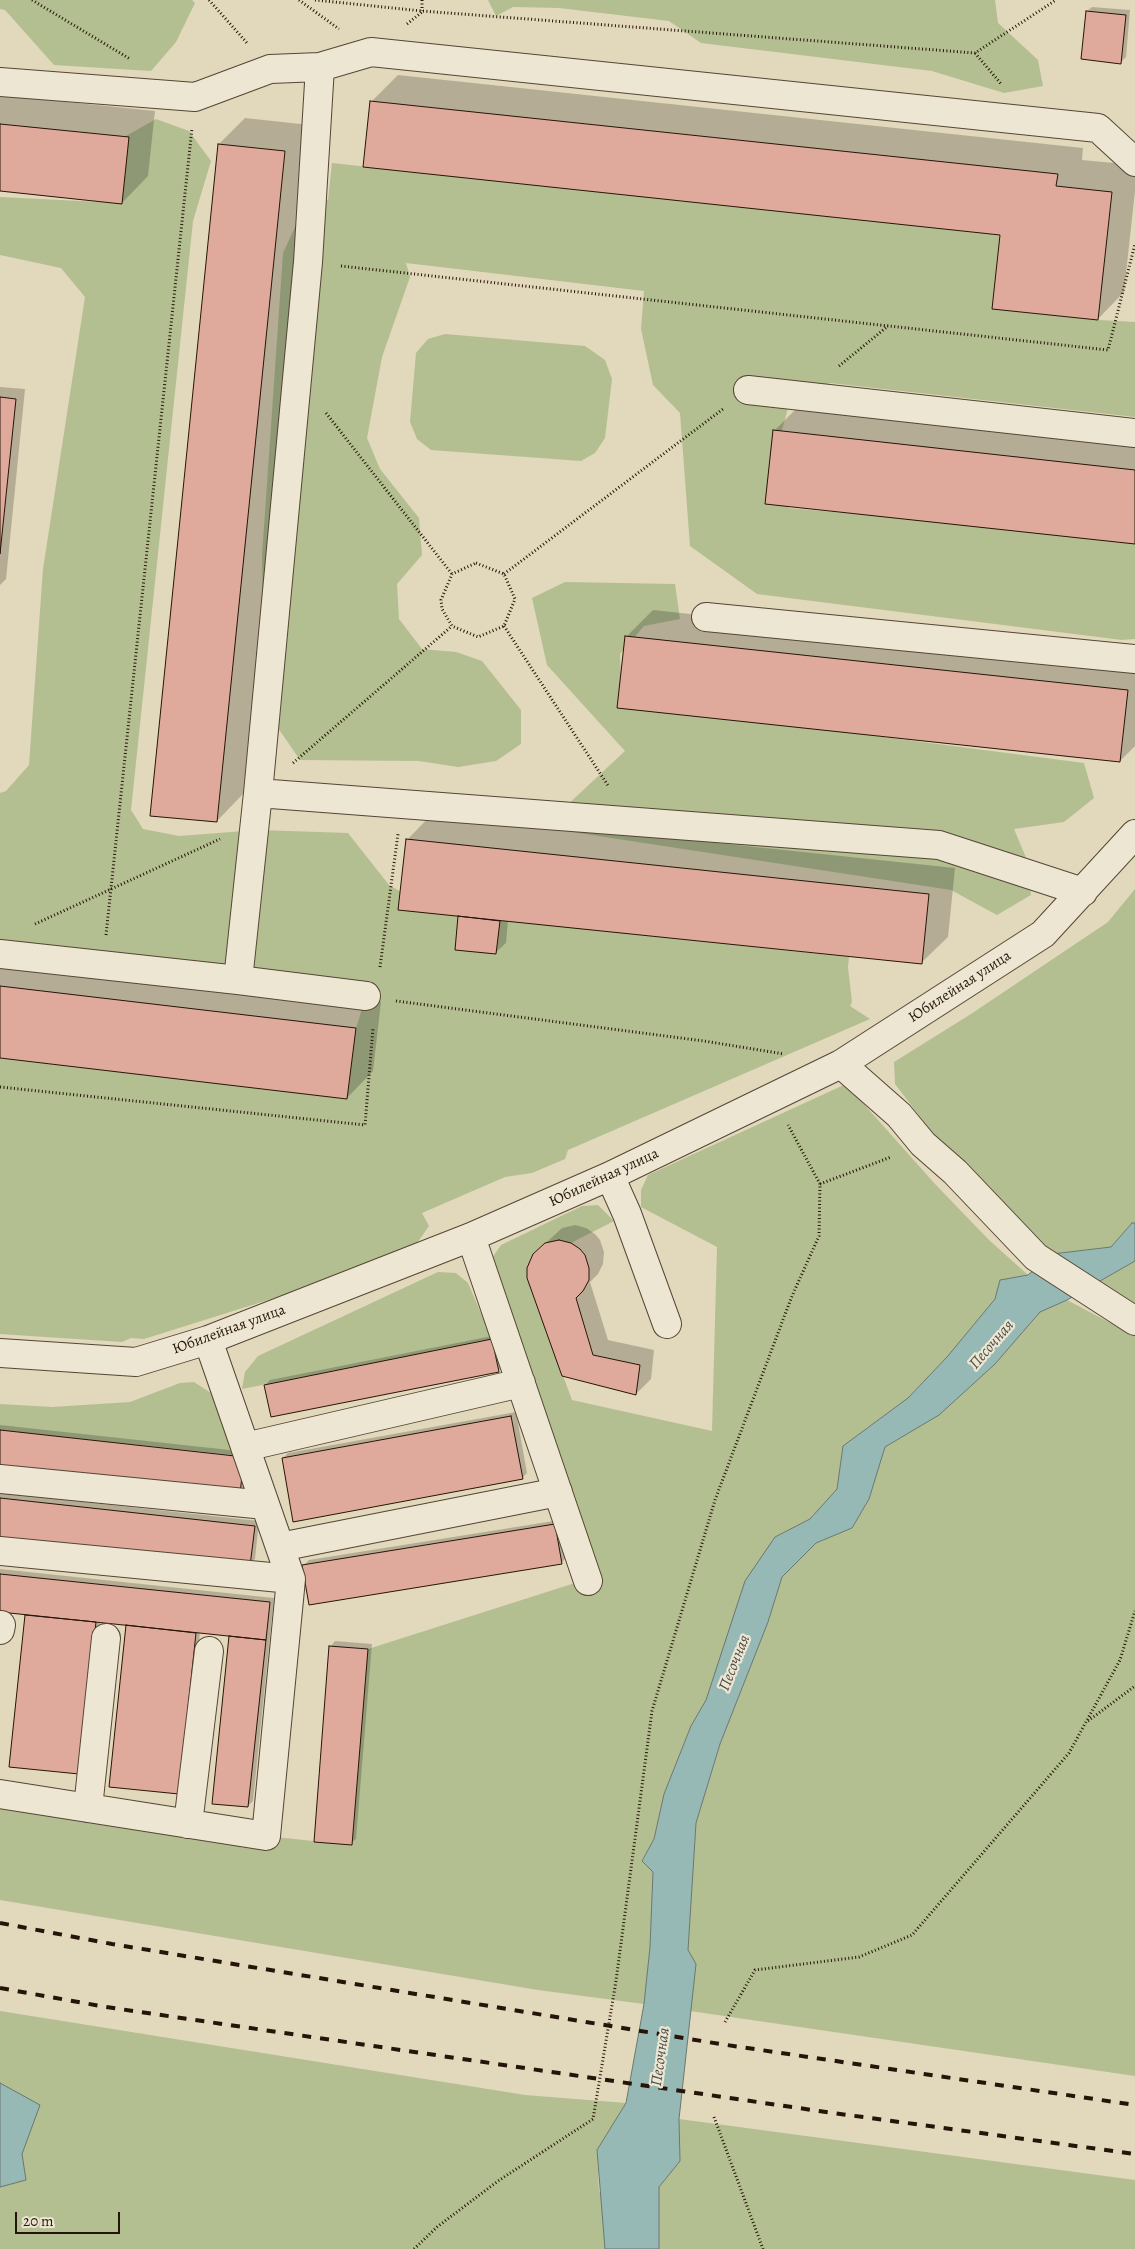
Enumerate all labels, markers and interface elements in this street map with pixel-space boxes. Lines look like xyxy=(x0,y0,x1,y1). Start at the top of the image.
street label: Юбилейная улица xyxy=(905,947,1015,1027)
street label: Юбилейная улица xyxy=(546,1145,662,1211)
street label: Юбилейная улица xyxy=(170,1301,288,1359)
water label: Песочная xyxy=(965,1316,1019,1374)
water label: Песочная xyxy=(715,1632,755,1694)
water label: Песочная xyxy=(647,2027,675,2087)
scale bar xyxy=(18,2202,122,2234)
text: 20 m xyxy=(23,2211,54,2231)

